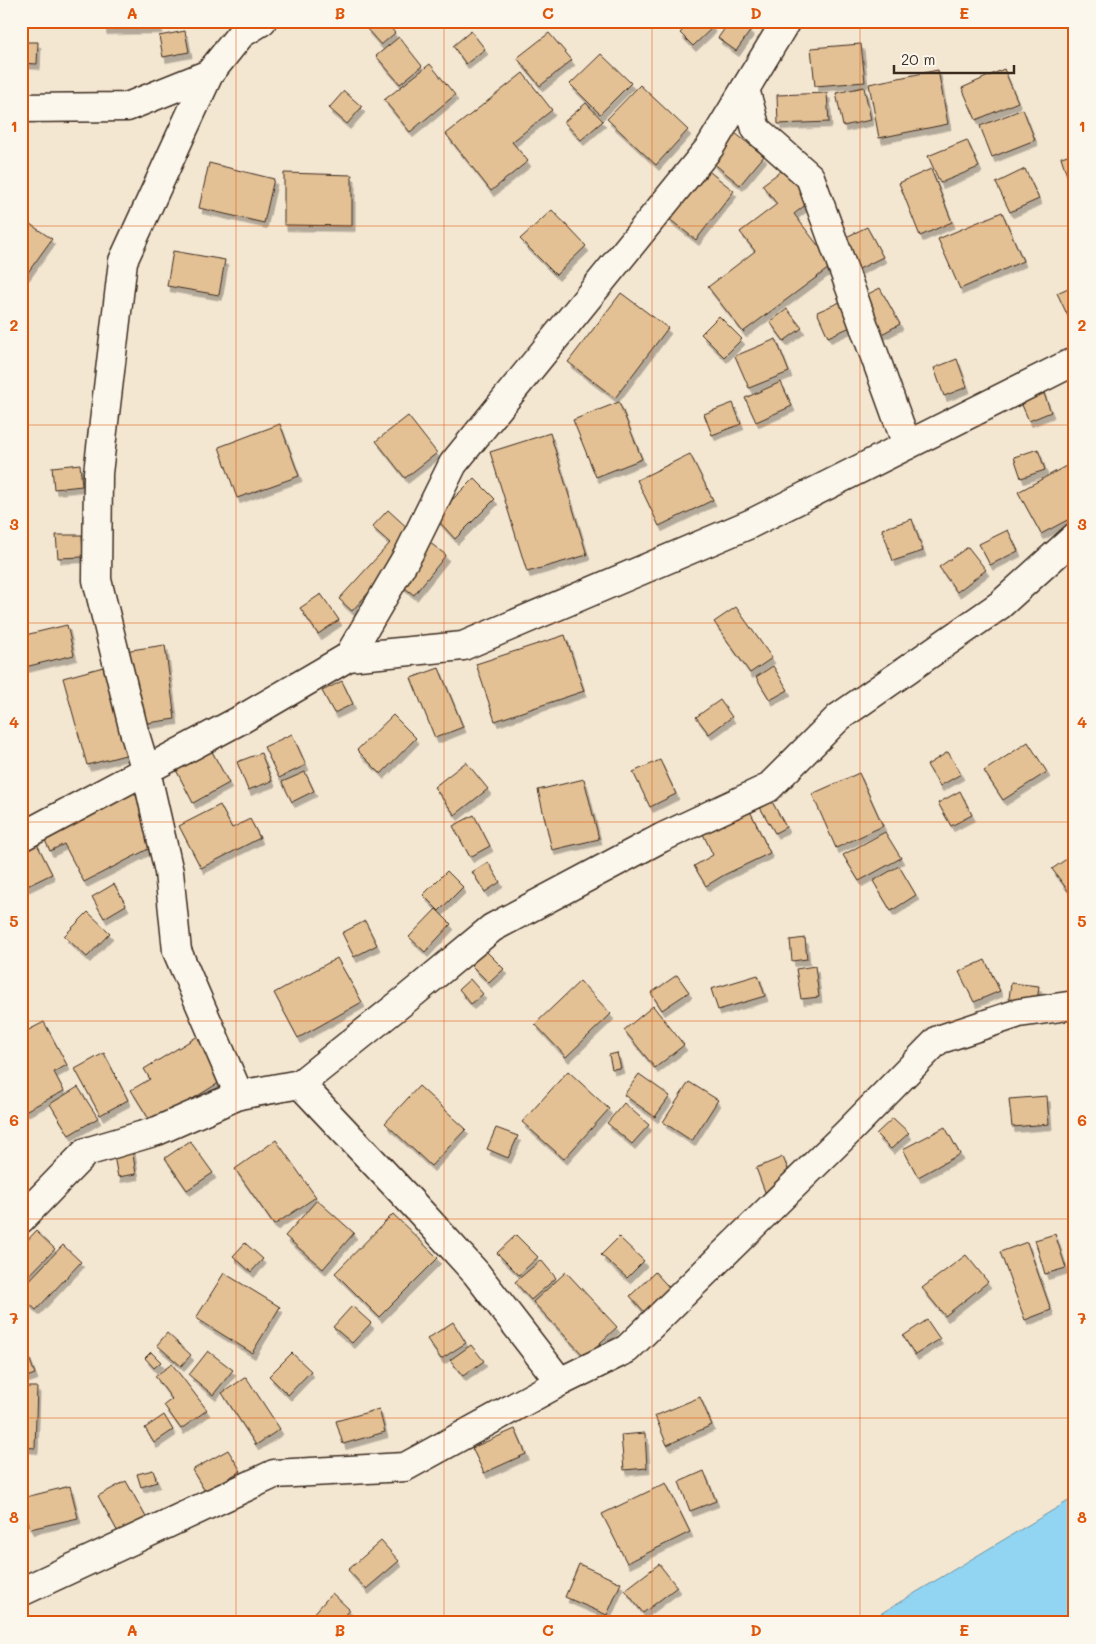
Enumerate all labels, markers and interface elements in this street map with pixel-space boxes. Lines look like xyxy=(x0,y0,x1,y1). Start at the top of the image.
text: A xyxy=(126,2,138,23)
text: B xyxy=(335,2,345,23)
text: C xyxy=(542,2,554,23)
text: D xyxy=(750,2,762,23)
text: E xyxy=(959,2,969,23)
scale bar xyxy=(894,42,1014,74)
text: 20 m xyxy=(901,49,935,69)
text: 1 xyxy=(10,115,18,136)
text: 1 xyxy=(1078,115,1086,136)
text: 2 xyxy=(10,314,19,335)
text: 2 xyxy=(1078,314,1087,335)
text: 3 xyxy=(9,513,19,534)
text: 3 xyxy=(1077,513,1087,534)
text: 4 xyxy=(9,711,19,732)
text: 4 xyxy=(1077,711,1087,732)
text: 5 xyxy=(9,910,19,931)
text: 5 xyxy=(1077,910,1087,931)
text: 6 xyxy=(9,1109,19,1130)
text: 6 xyxy=(1077,1109,1087,1130)
text: 7 xyxy=(10,1307,19,1328)
text: 7 xyxy=(1078,1307,1087,1328)
text: 8 xyxy=(9,1506,19,1527)
text: 8 xyxy=(1077,1506,1087,1527)
text: A xyxy=(126,1619,138,1640)
text: B xyxy=(335,1619,345,1640)
text: C xyxy=(542,1619,554,1640)
text: D xyxy=(750,1619,762,1640)
text: E xyxy=(959,1619,969,1640)

